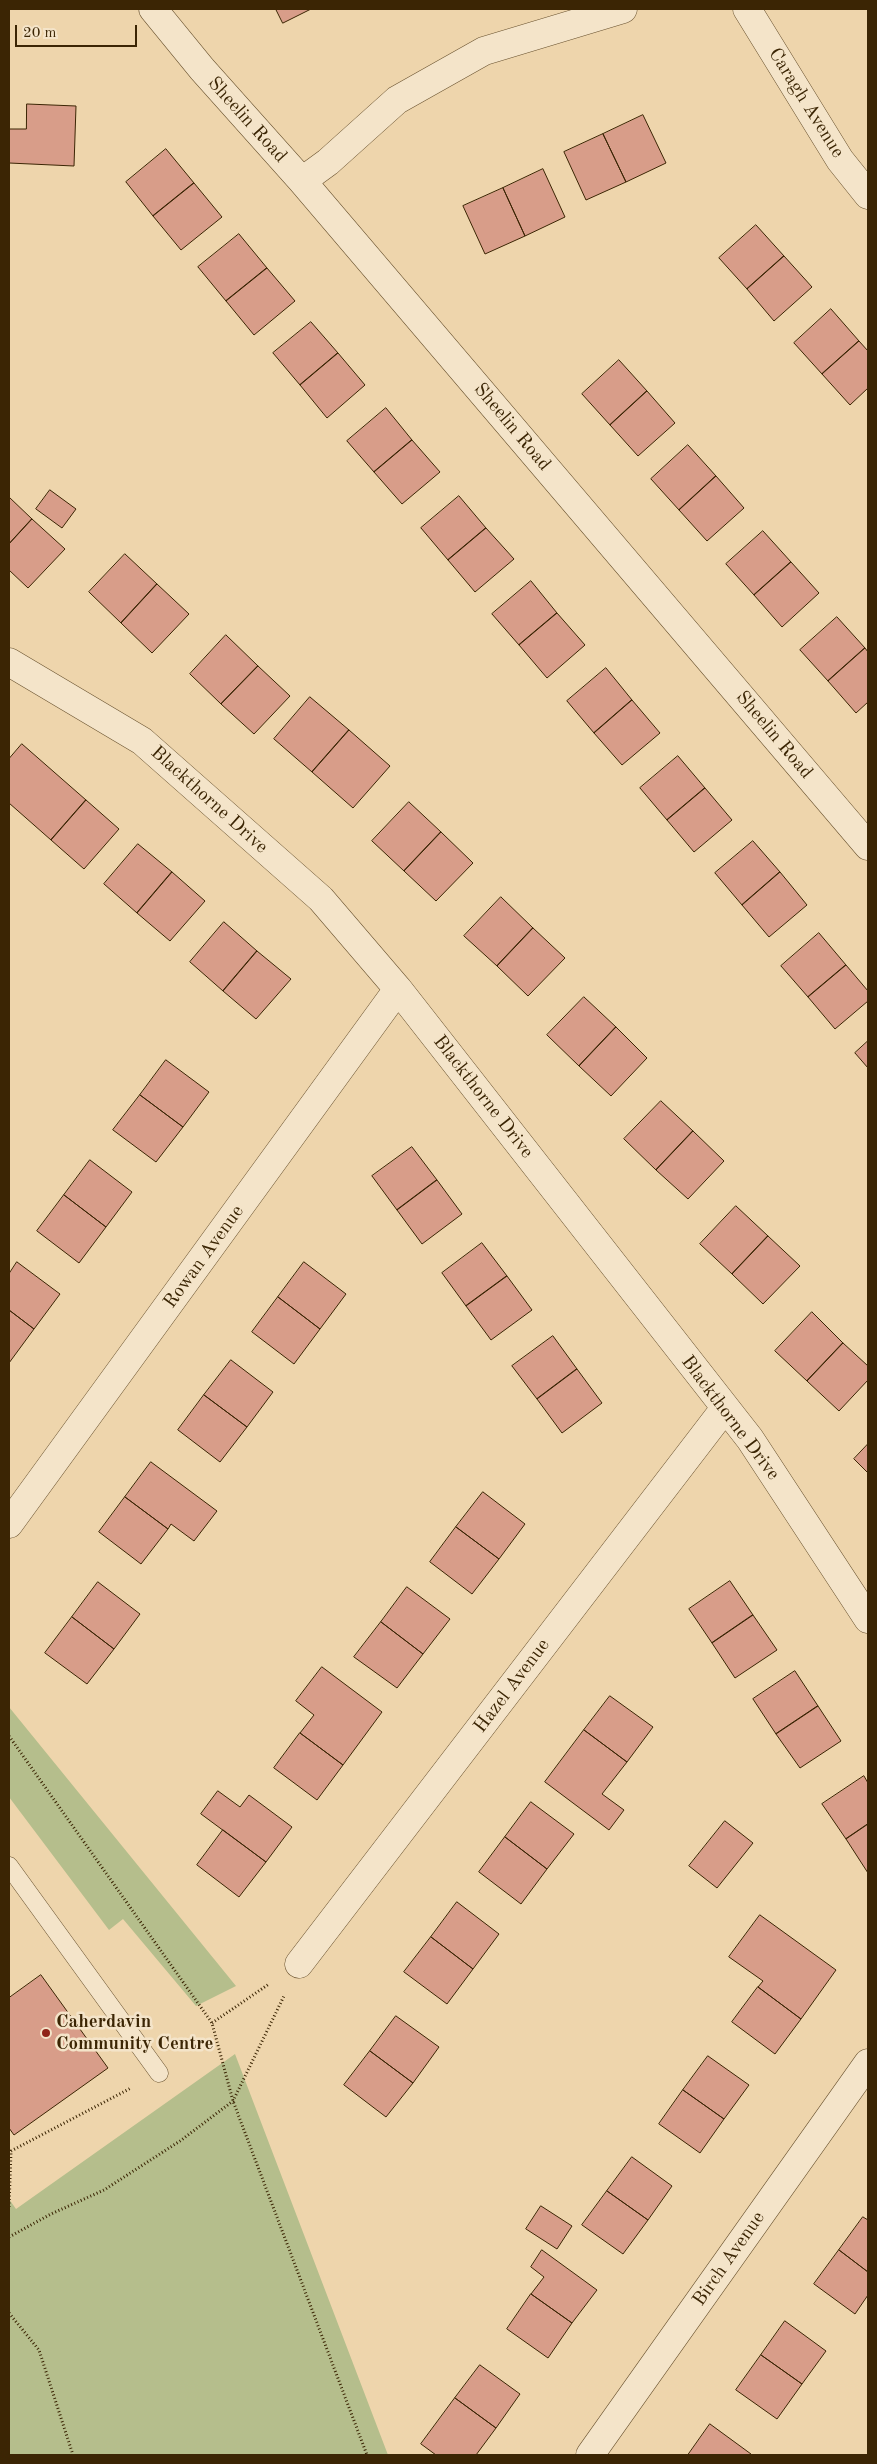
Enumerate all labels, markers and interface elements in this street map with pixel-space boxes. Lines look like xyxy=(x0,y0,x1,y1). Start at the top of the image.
scale bar xyxy=(18,15,140,47)
text: 20 m xyxy=(23,26,57,41)
street label: Caragh Avenue xyxy=(763,44,849,162)
street label: Sheelin Road xyxy=(202,72,292,168)
street label: Sheelin Road xyxy=(469,378,555,476)
street label: Sheelin Road xyxy=(731,686,817,784)
street label: Blackthorne Drive xyxy=(146,741,272,859)
street label: Blackthorne Drive xyxy=(428,1031,538,1163)
street label: Rowan Avenue xyxy=(159,1201,249,1313)
street label: Blackthorne Drive xyxy=(676,1351,784,1485)
street label: Hazel Avenue xyxy=(469,1634,555,1738)
place label: Caherdavin Community Centre xyxy=(56,2011,214,2055)
marker: Caherdavin Community Centre xyxy=(40,2027,52,2039)
street label: Birch Avenue xyxy=(688,2207,770,2311)

